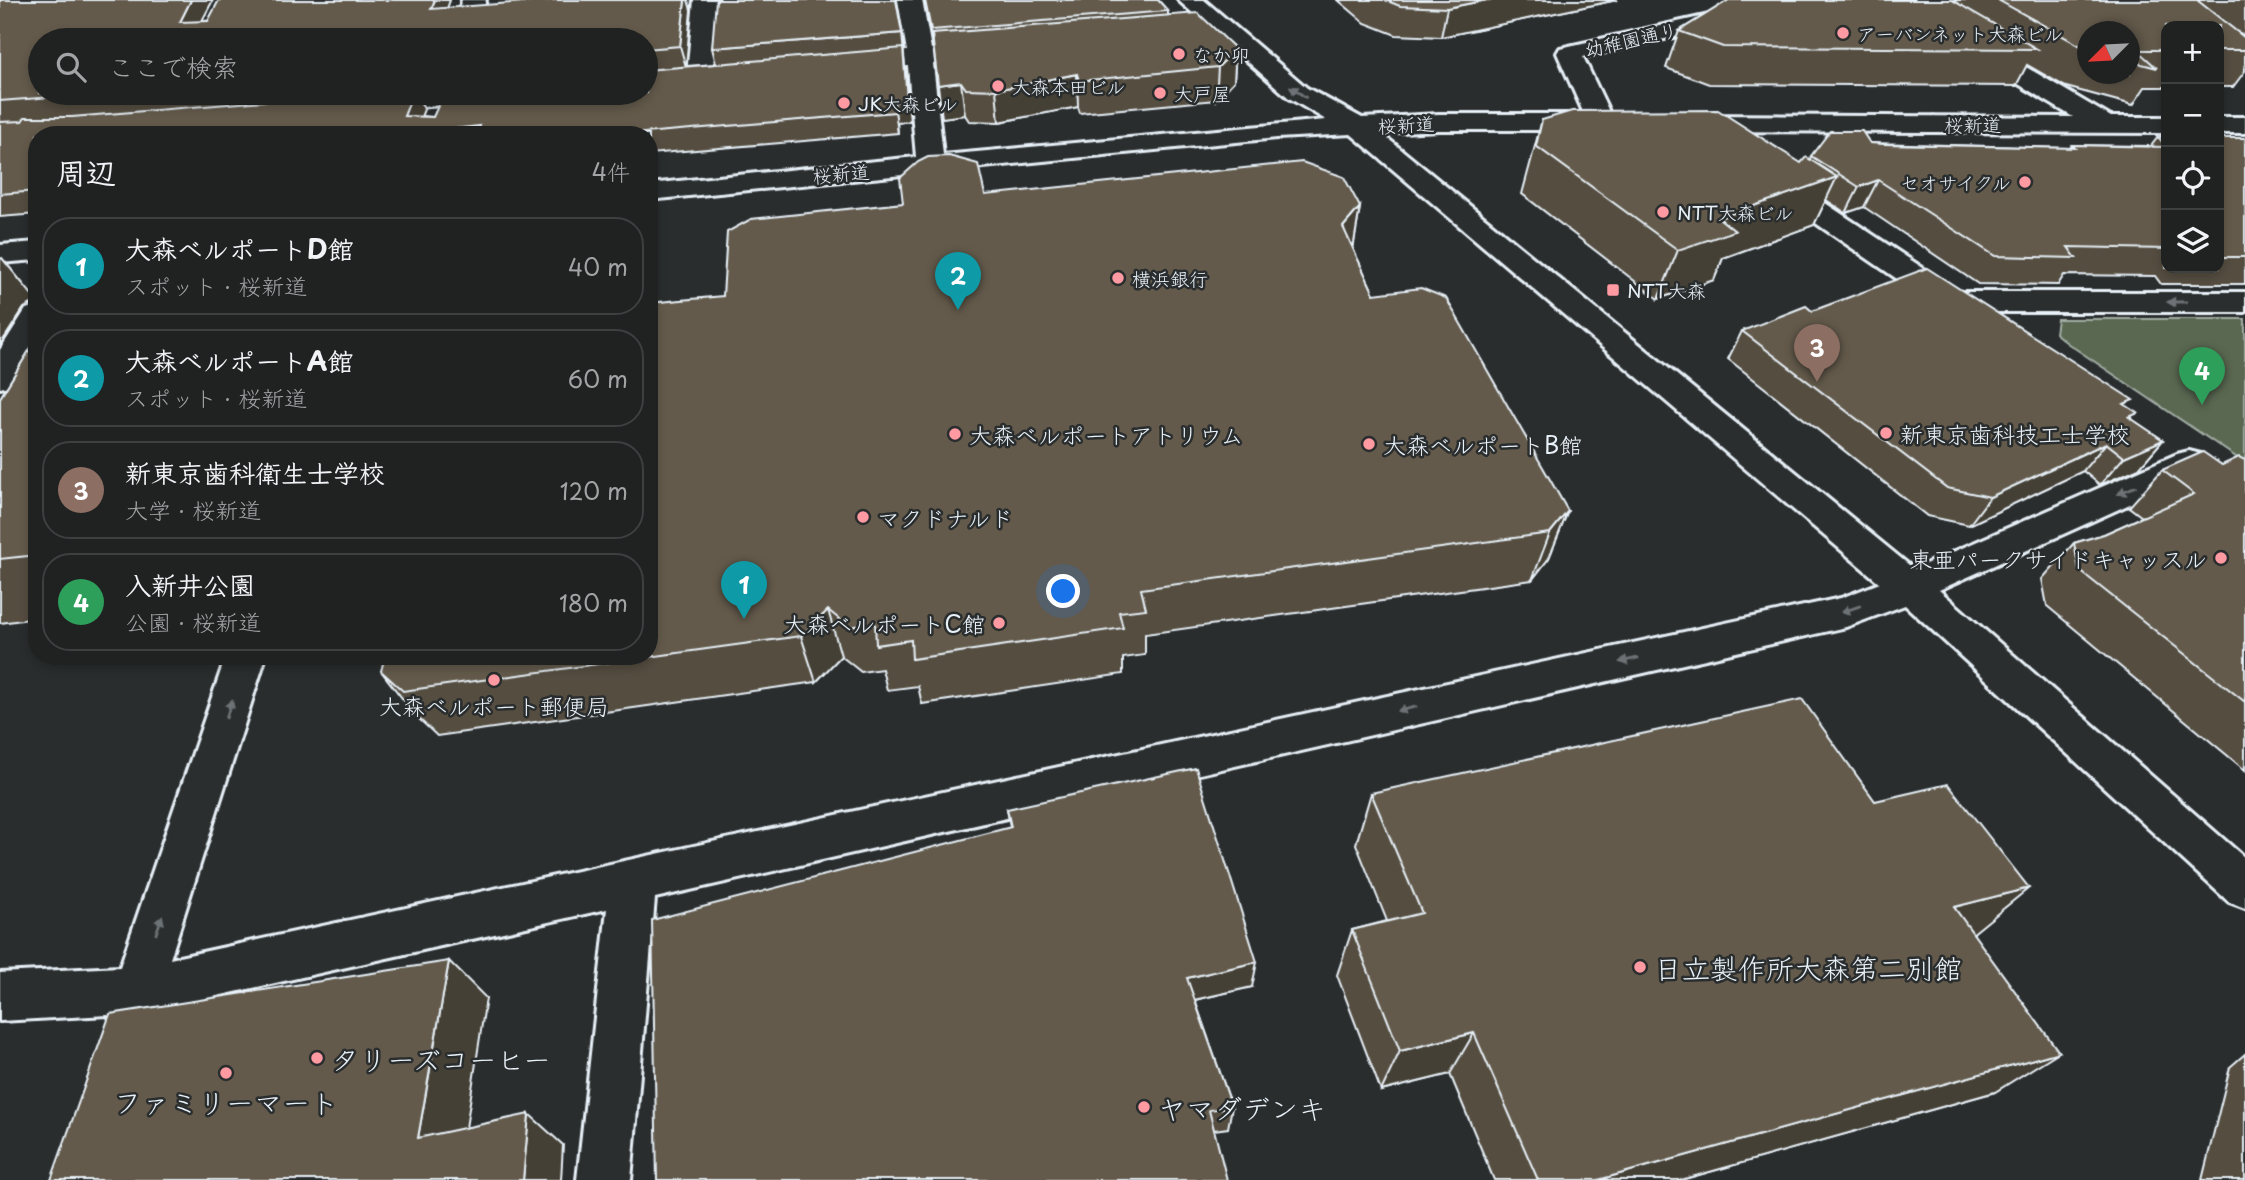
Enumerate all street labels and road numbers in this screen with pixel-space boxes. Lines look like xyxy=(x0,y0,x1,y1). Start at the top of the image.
street label: 幼稚園通り xyxy=(1582,15,1680,63)
street label: 桜新道 xyxy=(1377,109,1435,139)
street label: 桜新道 xyxy=(1944,110,2002,138)
street label: 桜新道 xyxy=(811,157,871,189)

